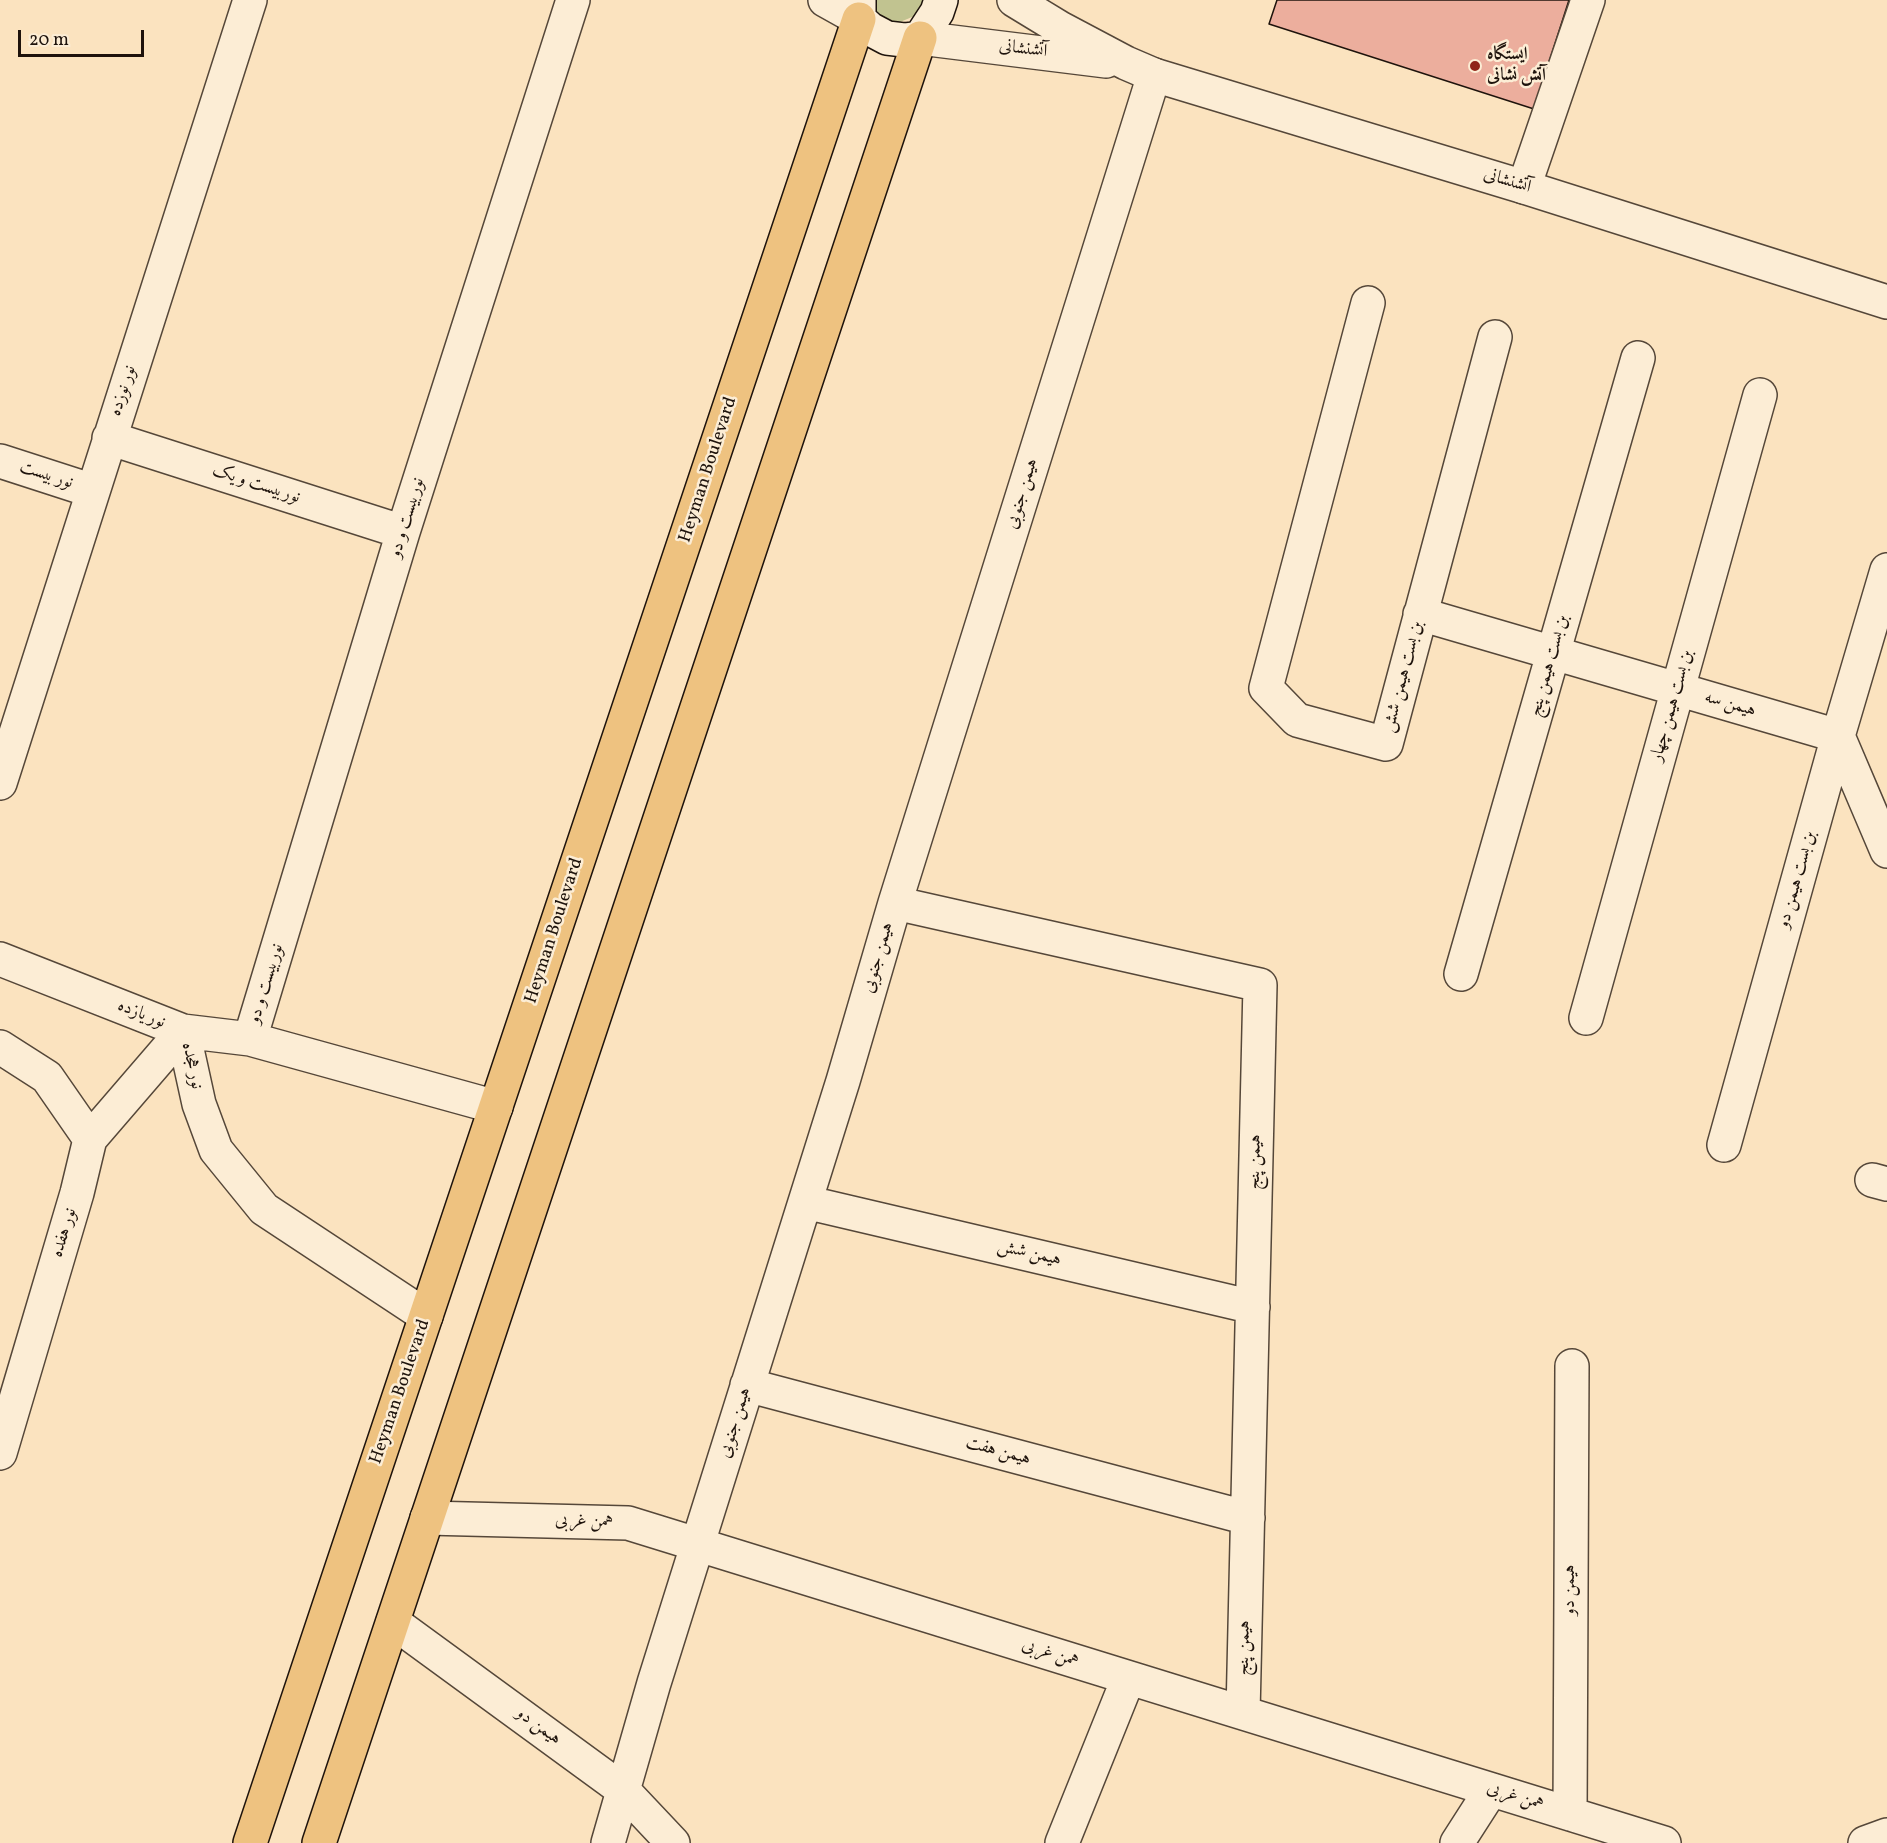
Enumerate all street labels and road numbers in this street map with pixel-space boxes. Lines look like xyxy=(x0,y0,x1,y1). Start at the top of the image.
street label: آتشنشانی xyxy=(998,36,1048,64)
street label: آتشنشانی xyxy=(1481,165,1533,199)
street label: نور نوزده xyxy=(106,363,142,419)
street label: Heyman Boulevard xyxy=(675,395,743,545)
street label: هیمن جنوبی xyxy=(1002,456,1044,532)
street label: نور بیست xyxy=(16,457,76,495)
street label: نوربیست و یک xyxy=(209,461,303,509)
street label: نوربیست و دو xyxy=(386,475,430,561)
street label: بن بست هیمن پنج xyxy=(1525,613,1575,719)
street label: بن بست هیمن شش xyxy=(1379,619,1429,735)
street label: بن بست هیمن چهار xyxy=(1647,648,1699,764)
street label: هیمن سه xyxy=(1702,687,1758,723)
street label: بن بست هیمن دو xyxy=(1774,829,1822,931)
street label: Heyman Boulevard xyxy=(521,856,589,1006)
street label: هیمن جنوبی xyxy=(859,920,899,996)
street label: نوربیست و دو xyxy=(245,941,289,1027)
street label: نور یازده xyxy=(114,996,168,1034)
street label: نور هجده xyxy=(176,1041,206,1091)
street label: هیمن پنج xyxy=(1245,1134,1267,1190)
street label: نور هفده xyxy=(47,1206,83,1260)
street label: هیمن شش xyxy=(995,1236,1063,1272)
street label: Heyman Boulevard xyxy=(366,1317,436,1467)
street label: هیمن جنوبی xyxy=(715,1385,757,1461)
street label: هیمن هفت xyxy=(963,1433,1033,1471)
street label: همن غربی xyxy=(555,1511,613,1533)
street label: هیمن دو xyxy=(1560,1565,1582,1615)
street label: هیمن پنج xyxy=(1234,1620,1256,1676)
street label: همن غربی xyxy=(1019,1635,1081,1673)
street label: هیمن دو xyxy=(511,1703,565,1751)
street label: همن غربی xyxy=(1484,1778,1546,1816)

